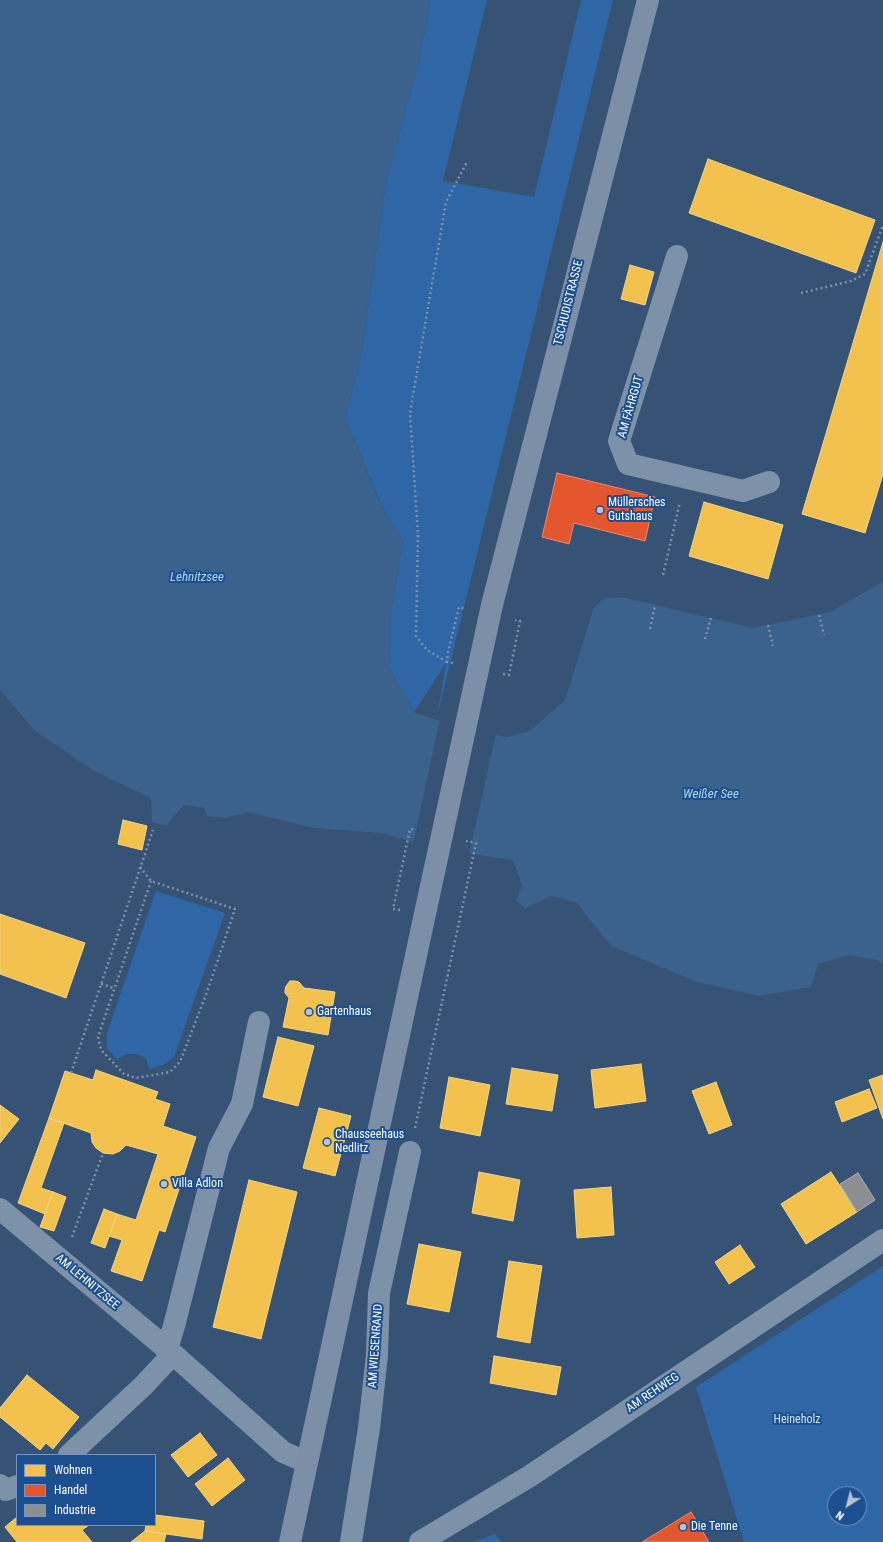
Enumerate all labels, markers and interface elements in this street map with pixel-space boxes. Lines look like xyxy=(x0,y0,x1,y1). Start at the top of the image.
street label: TSCHUDISTRASSE xyxy=(551,259,587,347)
street label: AM FÄHRGUT xyxy=(615,374,647,440)
place label: Müllersches Gutshaus xyxy=(608,496,666,524)
marker: Müllersches Gutshaus xyxy=(595,505,605,515)
water label: Lehnitzsee xyxy=(170,570,224,586)
water label: Weißer See xyxy=(683,787,739,803)
place label: Gartenhaus xyxy=(317,1005,372,1019)
marker: Gartenhaus xyxy=(304,1007,314,1017)
place label: Chausseehaus Nedlitz xyxy=(335,1128,404,1156)
marker: Chausseehaus Nedlitz xyxy=(322,1137,332,1147)
place label: Villa Adlon xyxy=(172,1177,223,1191)
marker: Villa Adlon xyxy=(159,1179,169,1189)
street label: AM LEHNITZSEE xyxy=(52,1251,122,1313)
street label: AM WIESENRAND xyxy=(366,1304,386,1388)
street label: AM REHWEG xyxy=(624,1370,682,1416)
park label: Heineholz xyxy=(773,1413,821,1427)
legend xyxy=(16,1454,156,1526)
text: Wohnen xyxy=(54,1463,92,1477)
text: Handel xyxy=(54,1483,87,1497)
north arrow xyxy=(827,1486,867,1526)
text: Industrie xyxy=(54,1503,96,1517)
text: N xyxy=(834,1508,847,1523)
place label: Die Tenne xyxy=(691,1520,738,1534)
marker: Die Tenne xyxy=(678,1522,688,1532)

